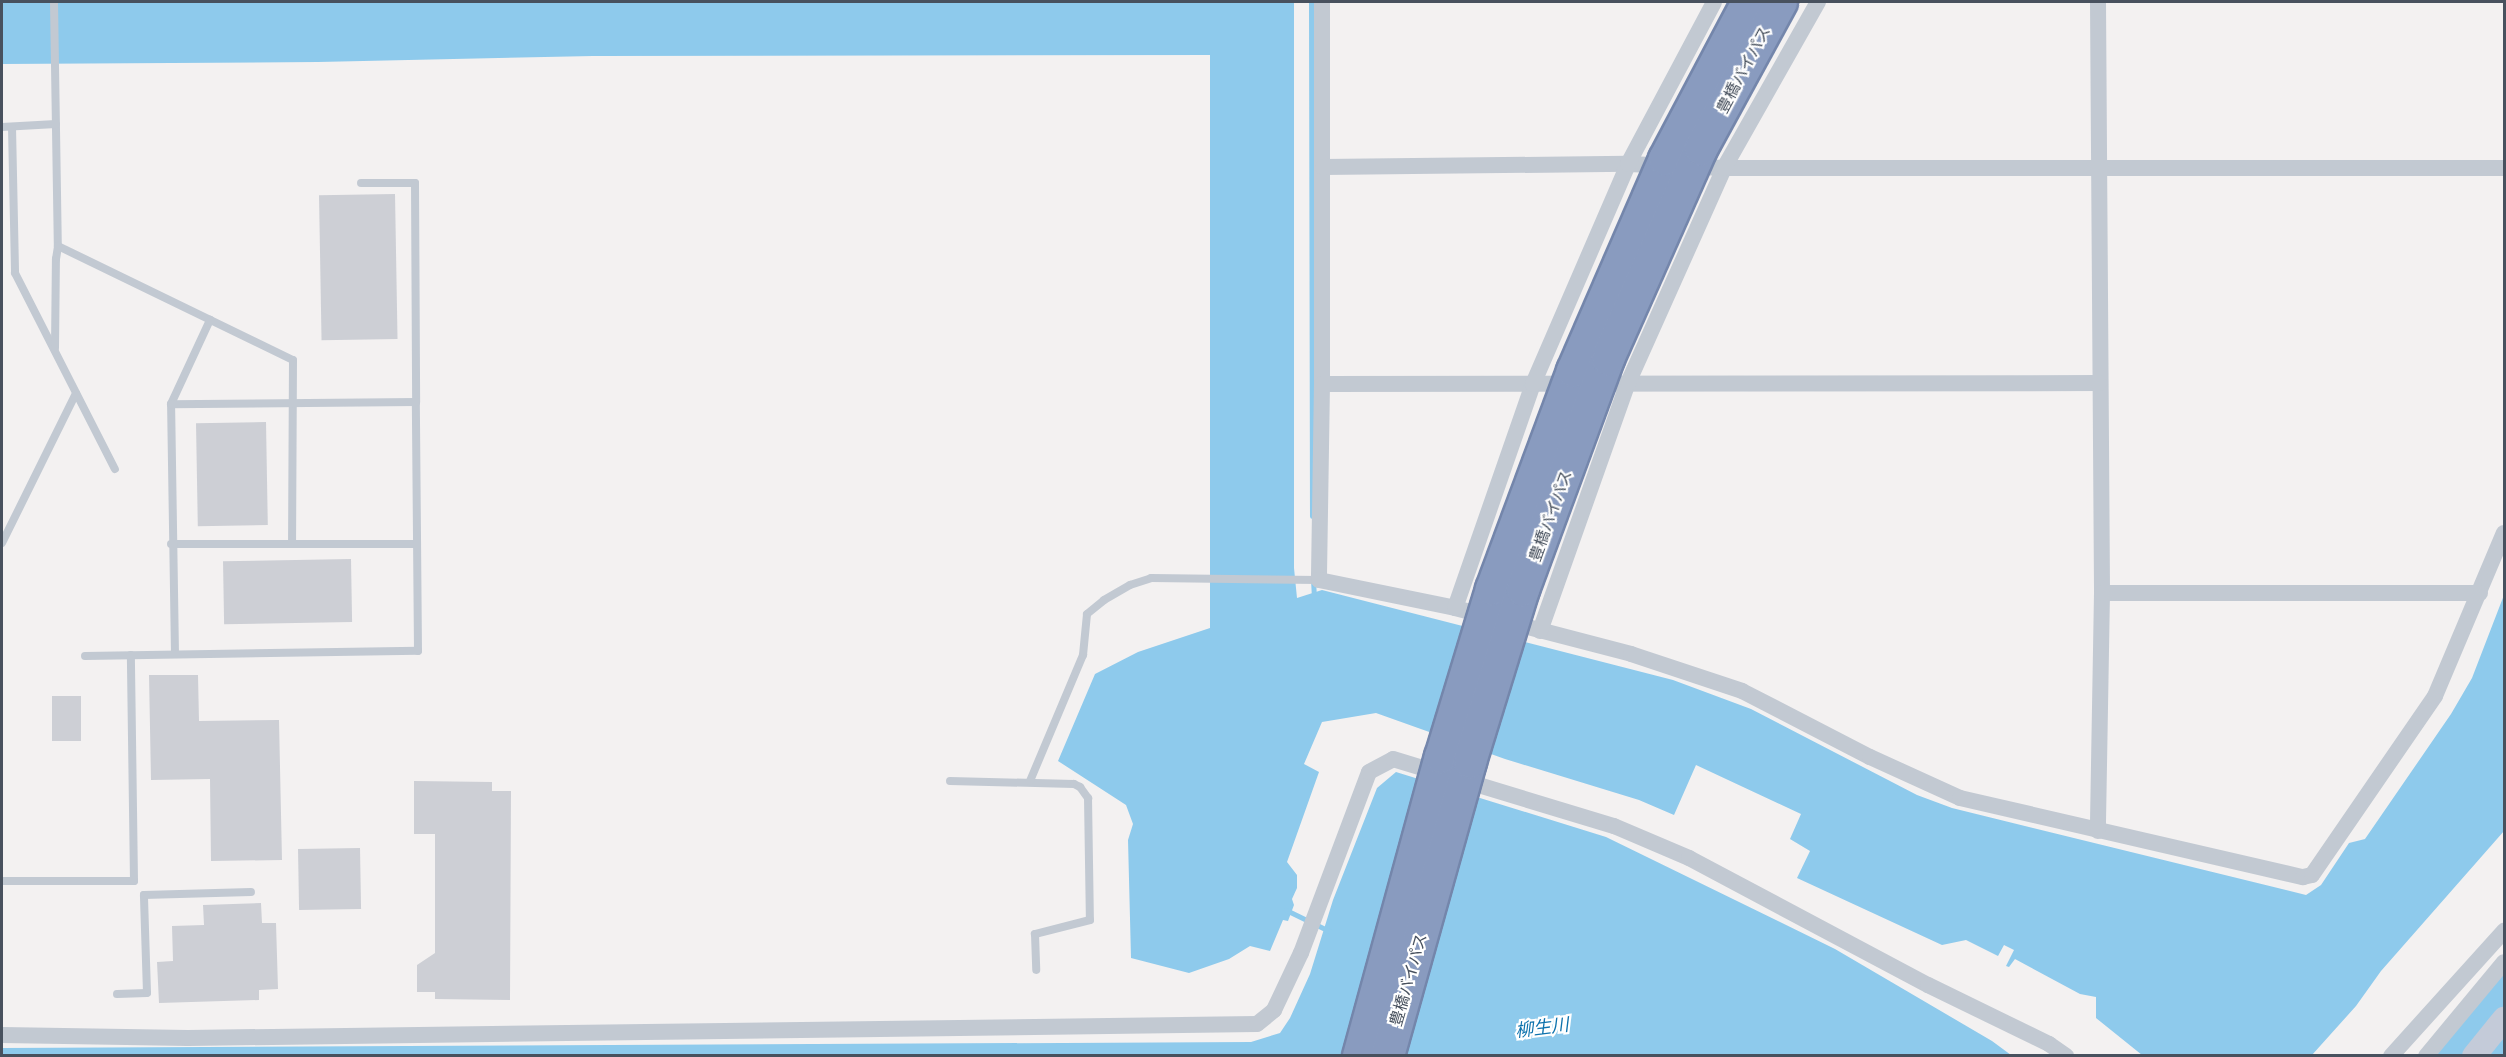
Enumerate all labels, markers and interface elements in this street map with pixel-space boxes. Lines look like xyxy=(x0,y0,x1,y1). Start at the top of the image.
street label: 豊橋バイパス xyxy=(1713,23,1775,117)
street label: 豊橋バイパス xyxy=(1526,468,1576,564)
street label: 豊橋バイパス xyxy=(1387,931,1431,1029)
water label: 柳生川 xyxy=(1514,1014,1570,1042)

